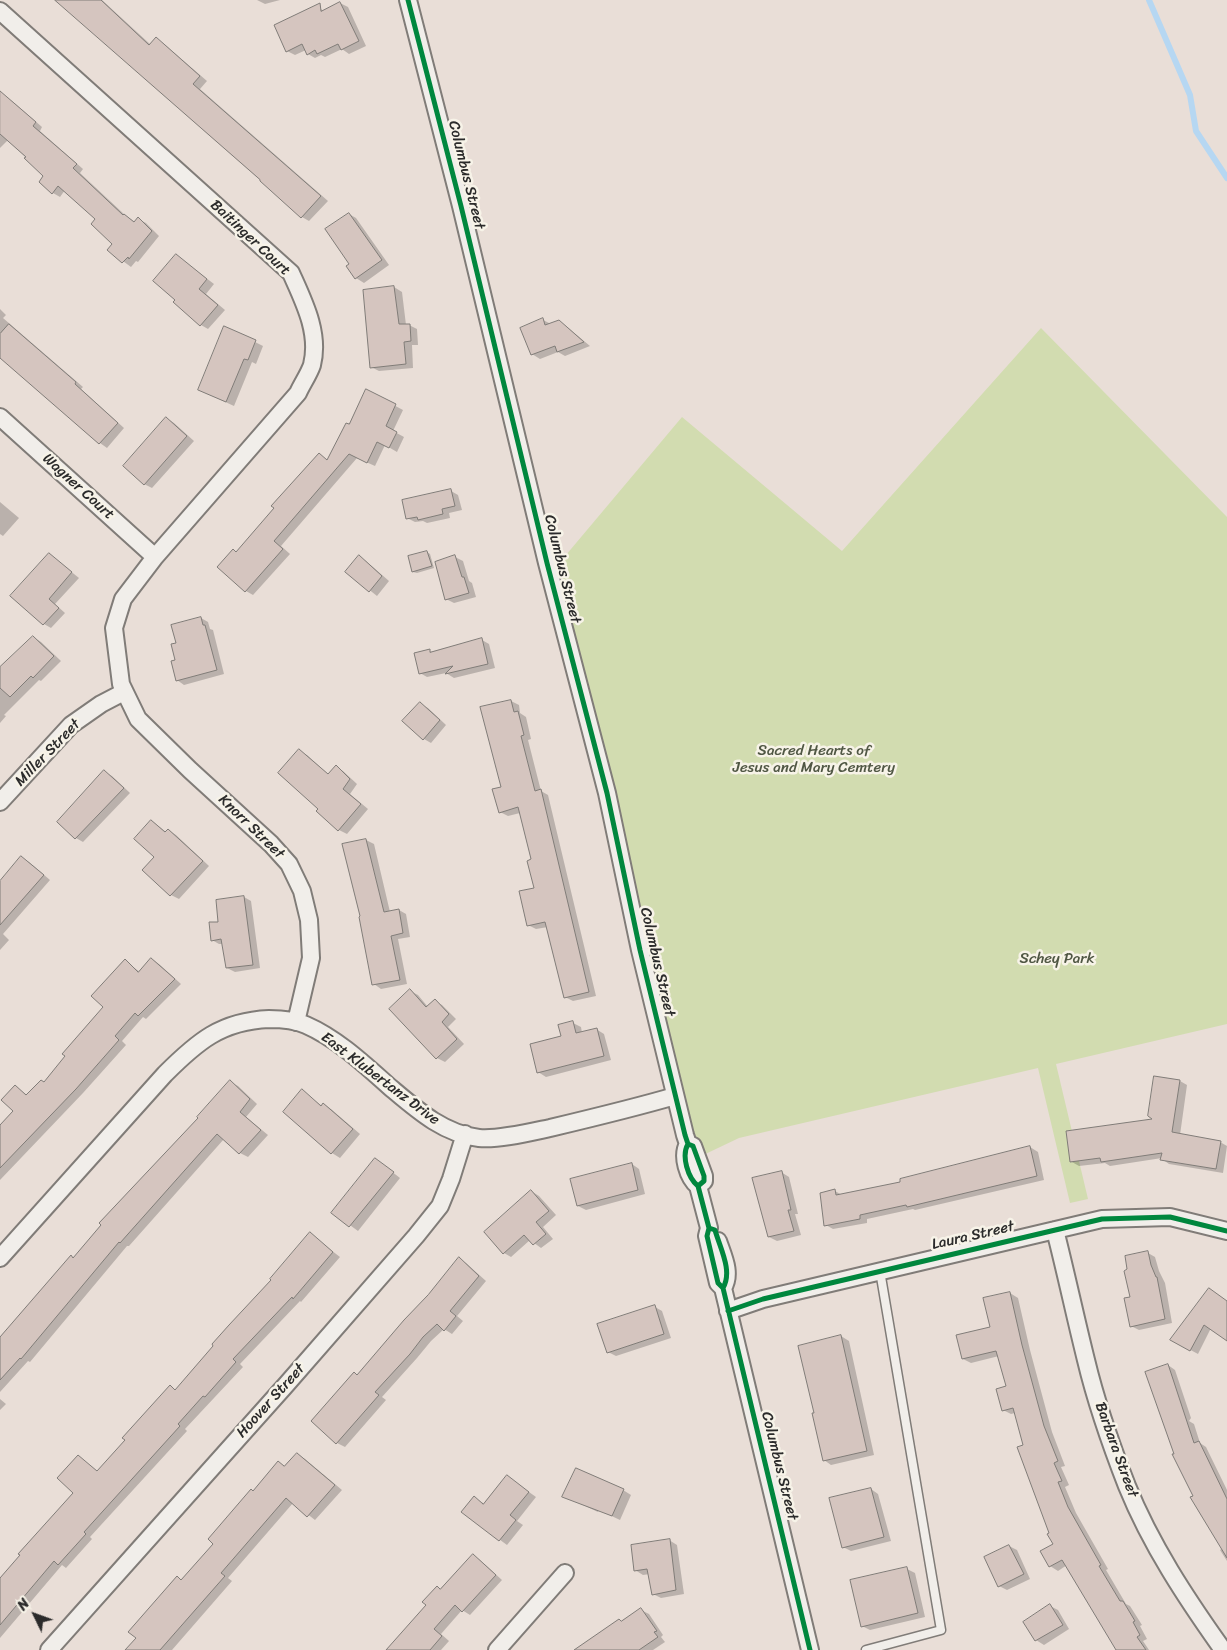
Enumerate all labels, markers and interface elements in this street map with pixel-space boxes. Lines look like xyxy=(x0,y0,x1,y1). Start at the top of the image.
street label: Columbus Street xyxy=(444,119,488,231)
street label: Baitinger Court xyxy=(206,196,294,280)
street label: Wagner Court xyxy=(38,450,118,524)
street label: Columbus Street xyxy=(540,513,584,625)
street label: Miller Street xyxy=(12,716,84,790)
park label: Sacred Hearts of Jesus and Mary Cemtery xyxy=(733,742,895,777)
street label: Knorr Street xyxy=(214,791,288,863)
street label: Columbus Street xyxy=(636,906,678,1018)
park label: Schey Park xyxy=(1020,950,1094,968)
street label: East Klubertanz Drive xyxy=(317,1029,443,1129)
street label: Laura Street xyxy=(930,1218,1016,1254)
street label: Hoover Street xyxy=(233,1360,309,1442)
street label: Barbara Street xyxy=(1090,1400,1142,1500)
street label: Columbus Street xyxy=(757,1410,801,1522)
north arrow xyxy=(10,1590,60,1640)
text: N xyxy=(11,1593,36,1617)

